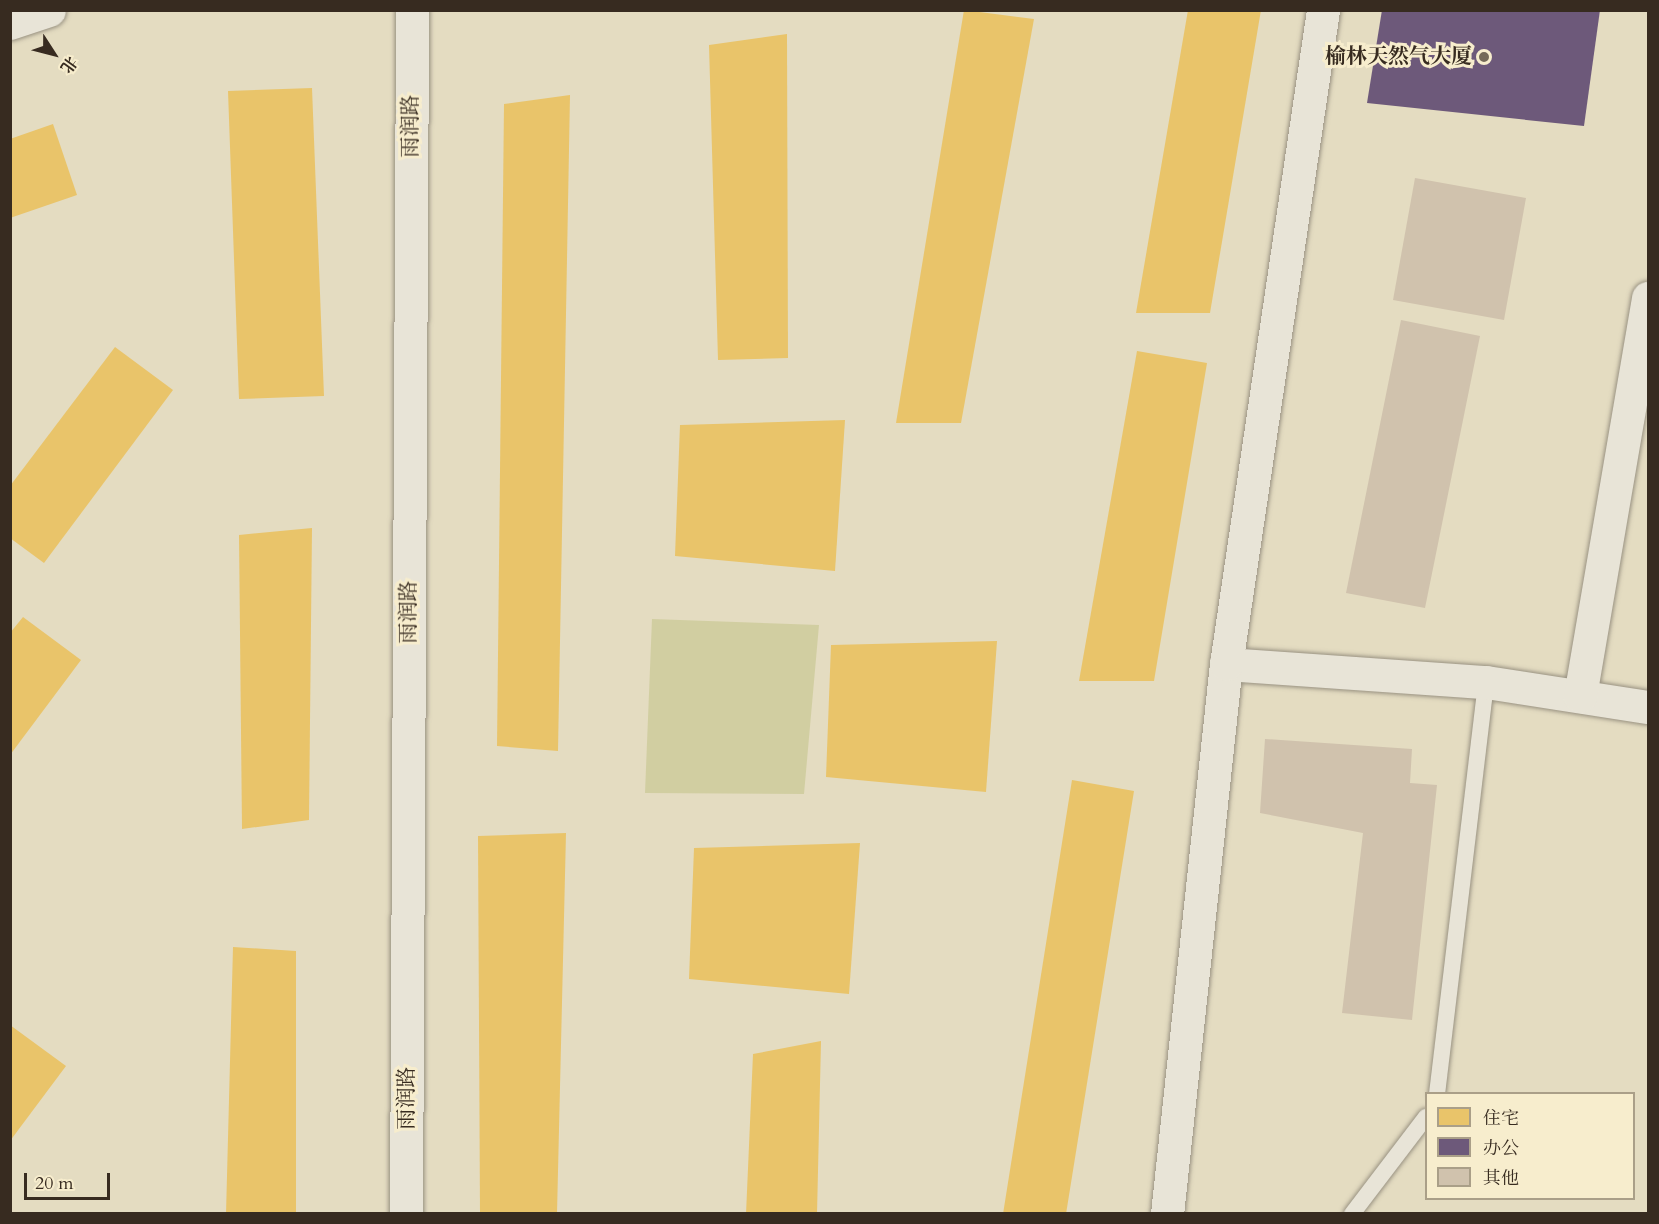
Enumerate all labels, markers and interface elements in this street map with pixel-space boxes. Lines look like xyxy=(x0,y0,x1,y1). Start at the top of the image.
north arrow xyxy=(24,24,84,84)
place label: 榆林天然气大厦 xyxy=(1325,44,1472,70)
marker: 榆林天然气大厦 xyxy=(1477,50,1491,64)
text: 北 xyxy=(55,52,82,78)
street label: 雨润路 xyxy=(398,95,424,157)
street label: 雨润路 xyxy=(396,581,422,643)
street label: 雨润路 xyxy=(394,1067,420,1129)
legend xyxy=(1425,1092,1635,1200)
text: 住宅 xyxy=(1483,1106,1519,1131)
text: 办公 xyxy=(1483,1136,1519,1161)
scale bar xyxy=(27,1161,112,1199)
text: 其他 xyxy=(1483,1166,1519,1191)
text: 20 m xyxy=(35,1171,74,1196)

